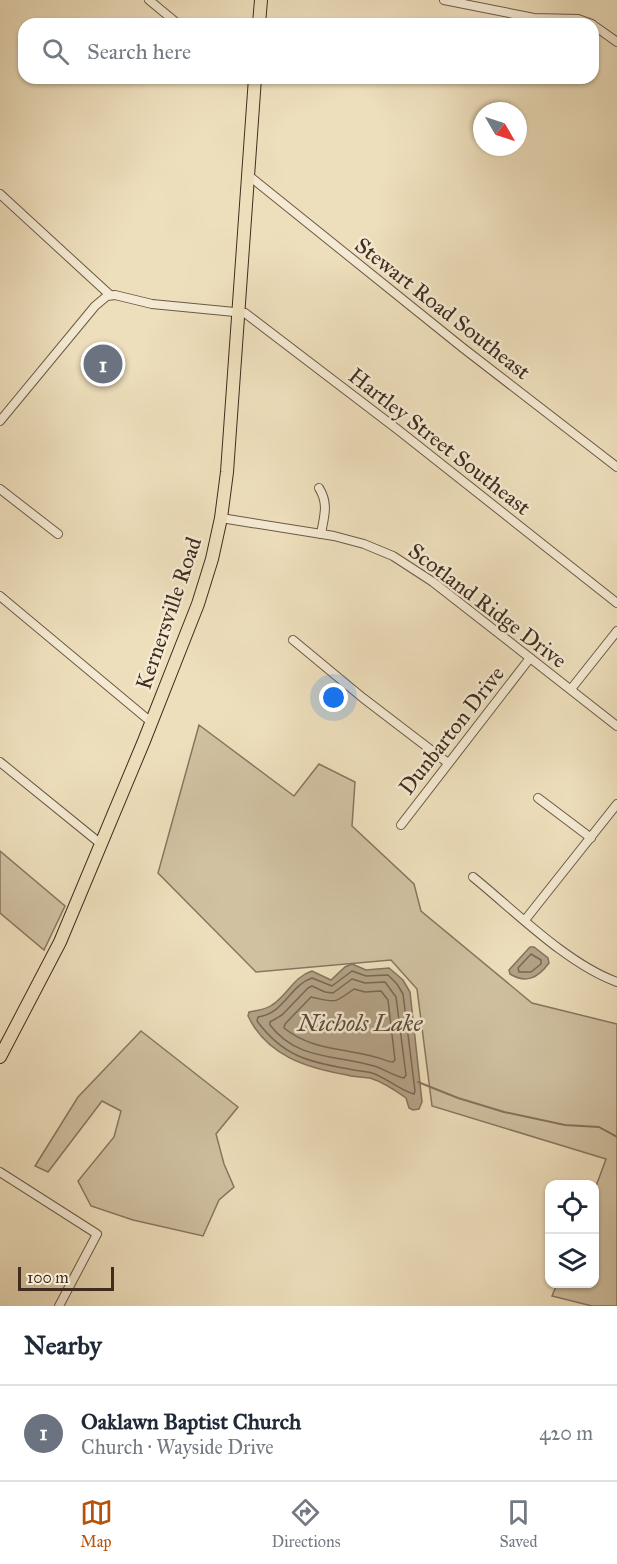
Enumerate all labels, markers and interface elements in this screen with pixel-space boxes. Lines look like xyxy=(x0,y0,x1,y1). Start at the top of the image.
search box xyxy=(18,18,599,84)
icon: search xyxy=(39,35,72,68)
text: Search here xyxy=(87,38,191,65)
north arrow xyxy=(473,102,527,156)
street label: Stewart Road Southeast xyxy=(349,231,536,385)
pin: 1 xyxy=(84,342,122,386)
street label: Hartley Street Southeast xyxy=(343,362,536,521)
street label: Kernersville Road xyxy=(130,533,207,693)
street label: Scotland Ridge Drive xyxy=(403,537,572,674)
street label: Dunbarton Drive xyxy=(393,661,510,800)
your location xyxy=(319,683,348,712)
water label: Nichols Lake xyxy=(296,1008,424,1038)
map controls xyxy=(545,1180,599,1288)
button: locate xyxy=(545,1180,599,1234)
button: layers xyxy=(545,1234,599,1288)
scale bar xyxy=(18,1264,114,1292)
text: 100 m xyxy=(27,1268,69,1287)
text: Nearby xyxy=(24,1329,102,1361)
text: Oaklawn Baptist Church xyxy=(81,1408,301,1435)
text: 1 xyxy=(40,1421,47,1445)
text: 420 m xyxy=(539,1421,593,1445)
text: Church · Wayside Drive xyxy=(81,1435,273,1459)
tab: Map xyxy=(80,1496,113,1551)
tab: Directions xyxy=(272,1496,340,1551)
tab: Saved xyxy=(499,1496,537,1551)

